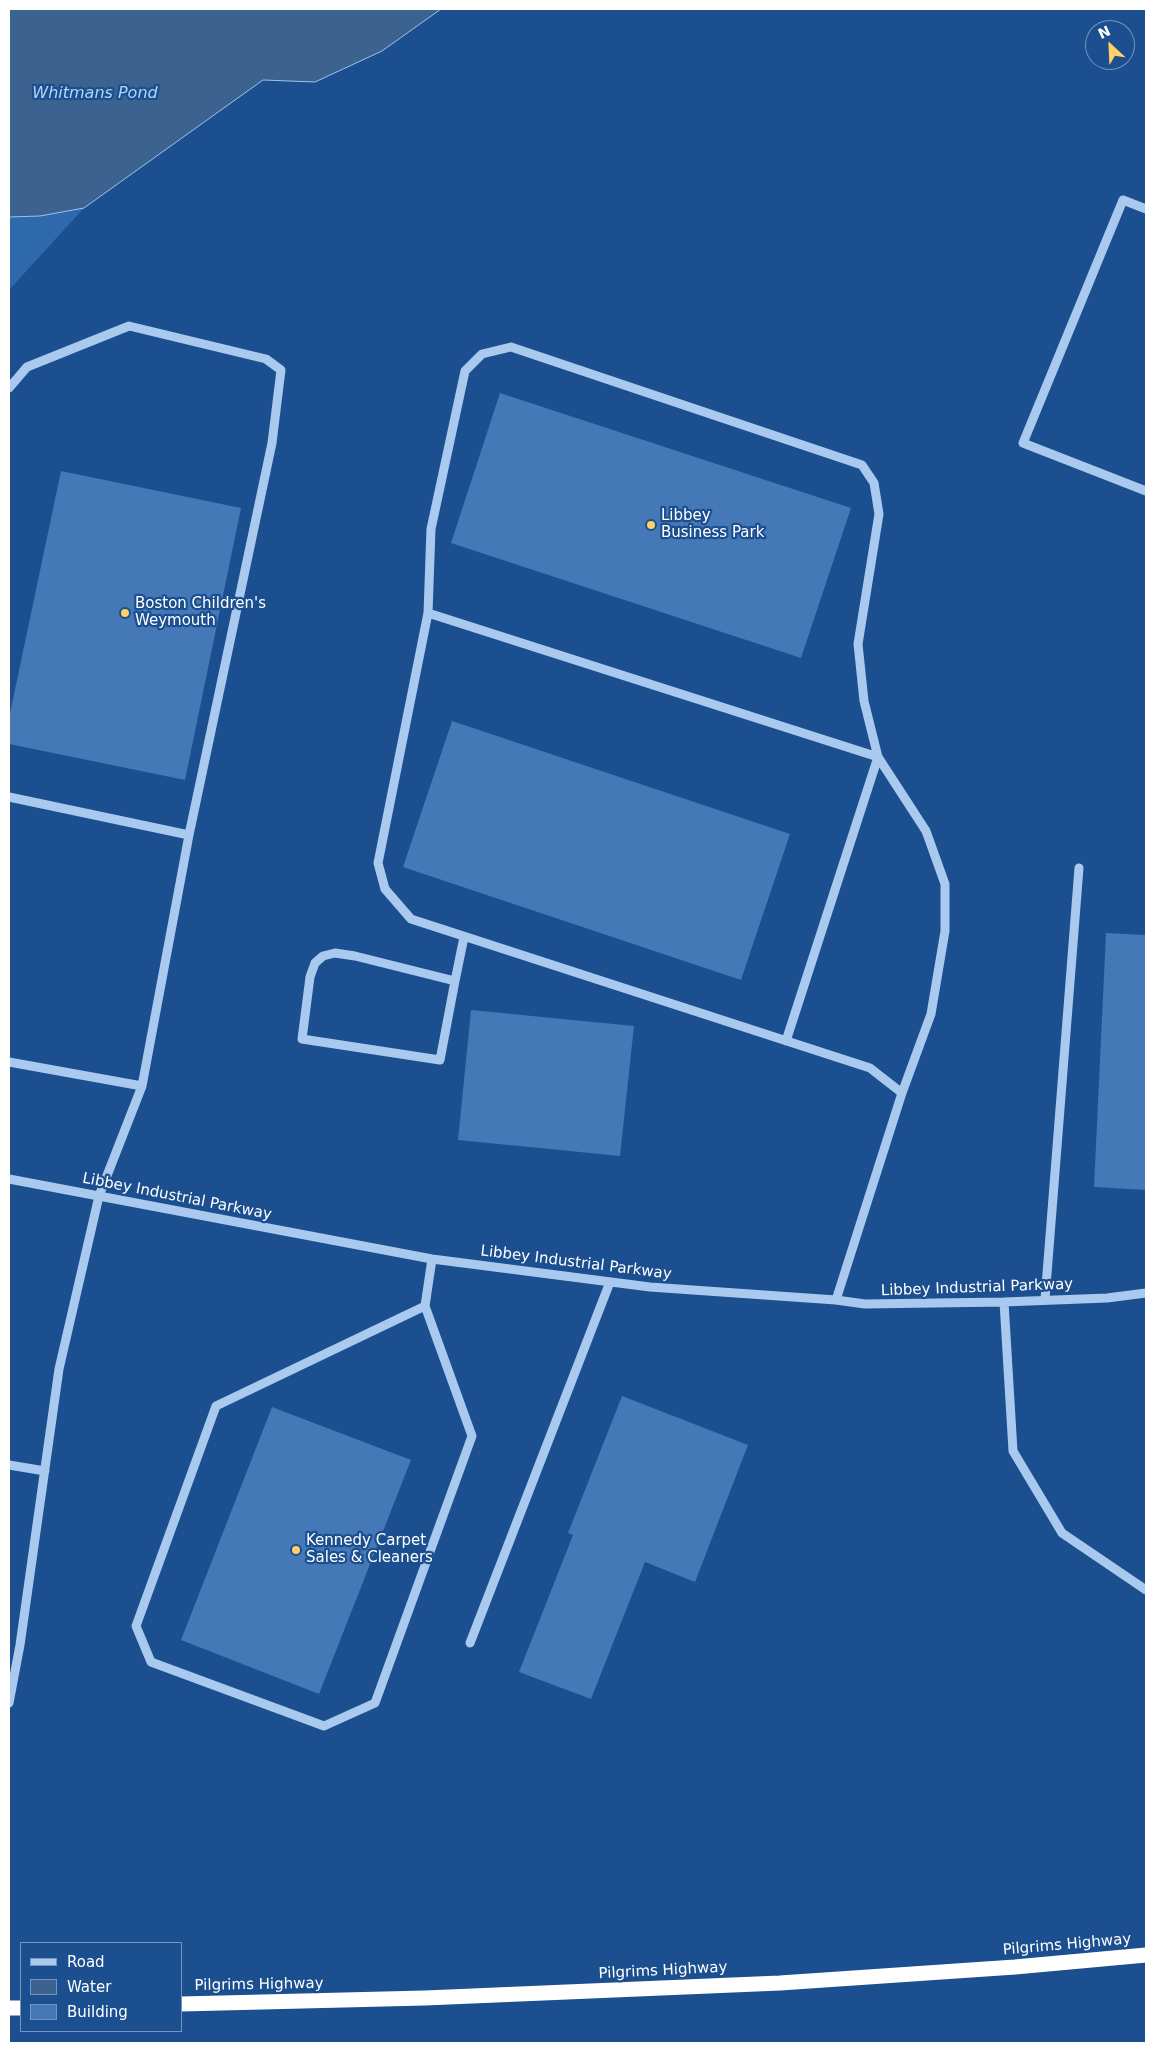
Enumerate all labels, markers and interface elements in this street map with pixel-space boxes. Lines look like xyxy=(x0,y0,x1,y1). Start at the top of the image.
north arrow xyxy=(1085,20,1135,70)
text: N xyxy=(1095,23,1113,42)
water label: Whitmans Pond xyxy=(32,84,158,104)
place label: Libbey Business Park xyxy=(661,507,764,542)
marker: Libbey Business Park xyxy=(645,519,657,531)
place label: Boston Children's Weymouth xyxy=(135,595,266,630)
marker: Boston Children's Weymouth xyxy=(119,607,131,619)
street label: Libbey Industrial Parkway xyxy=(81,1170,273,1224)
street label: Libbey Industrial Parkway xyxy=(479,1242,673,1284)
street label: Libbey Industrial Parkway xyxy=(881,1276,1073,1300)
place label: Kennedy Carpet Sales & Cleaners xyxy=(306,1532,433,1567)
marker: Kennedy Carpet Sales & Cleaners xyxy=(290,1544,302,1556)
street label: Pilgrims Highway xyxy=(1002,1930,1132,1960)
legend xyxy=(20,1942,182,2032)
text: Road xyxy=(67,1953,105,1971)
street label: Pilgrims Highway xyxy=(598,1959,728,1983)
street label: Pilgrims Highway xyxy=(194,1975,324,1995)
text: Water xyxy=(67,1978,111,1996)
text: Building xyxy=(67,2003,128,2021)

